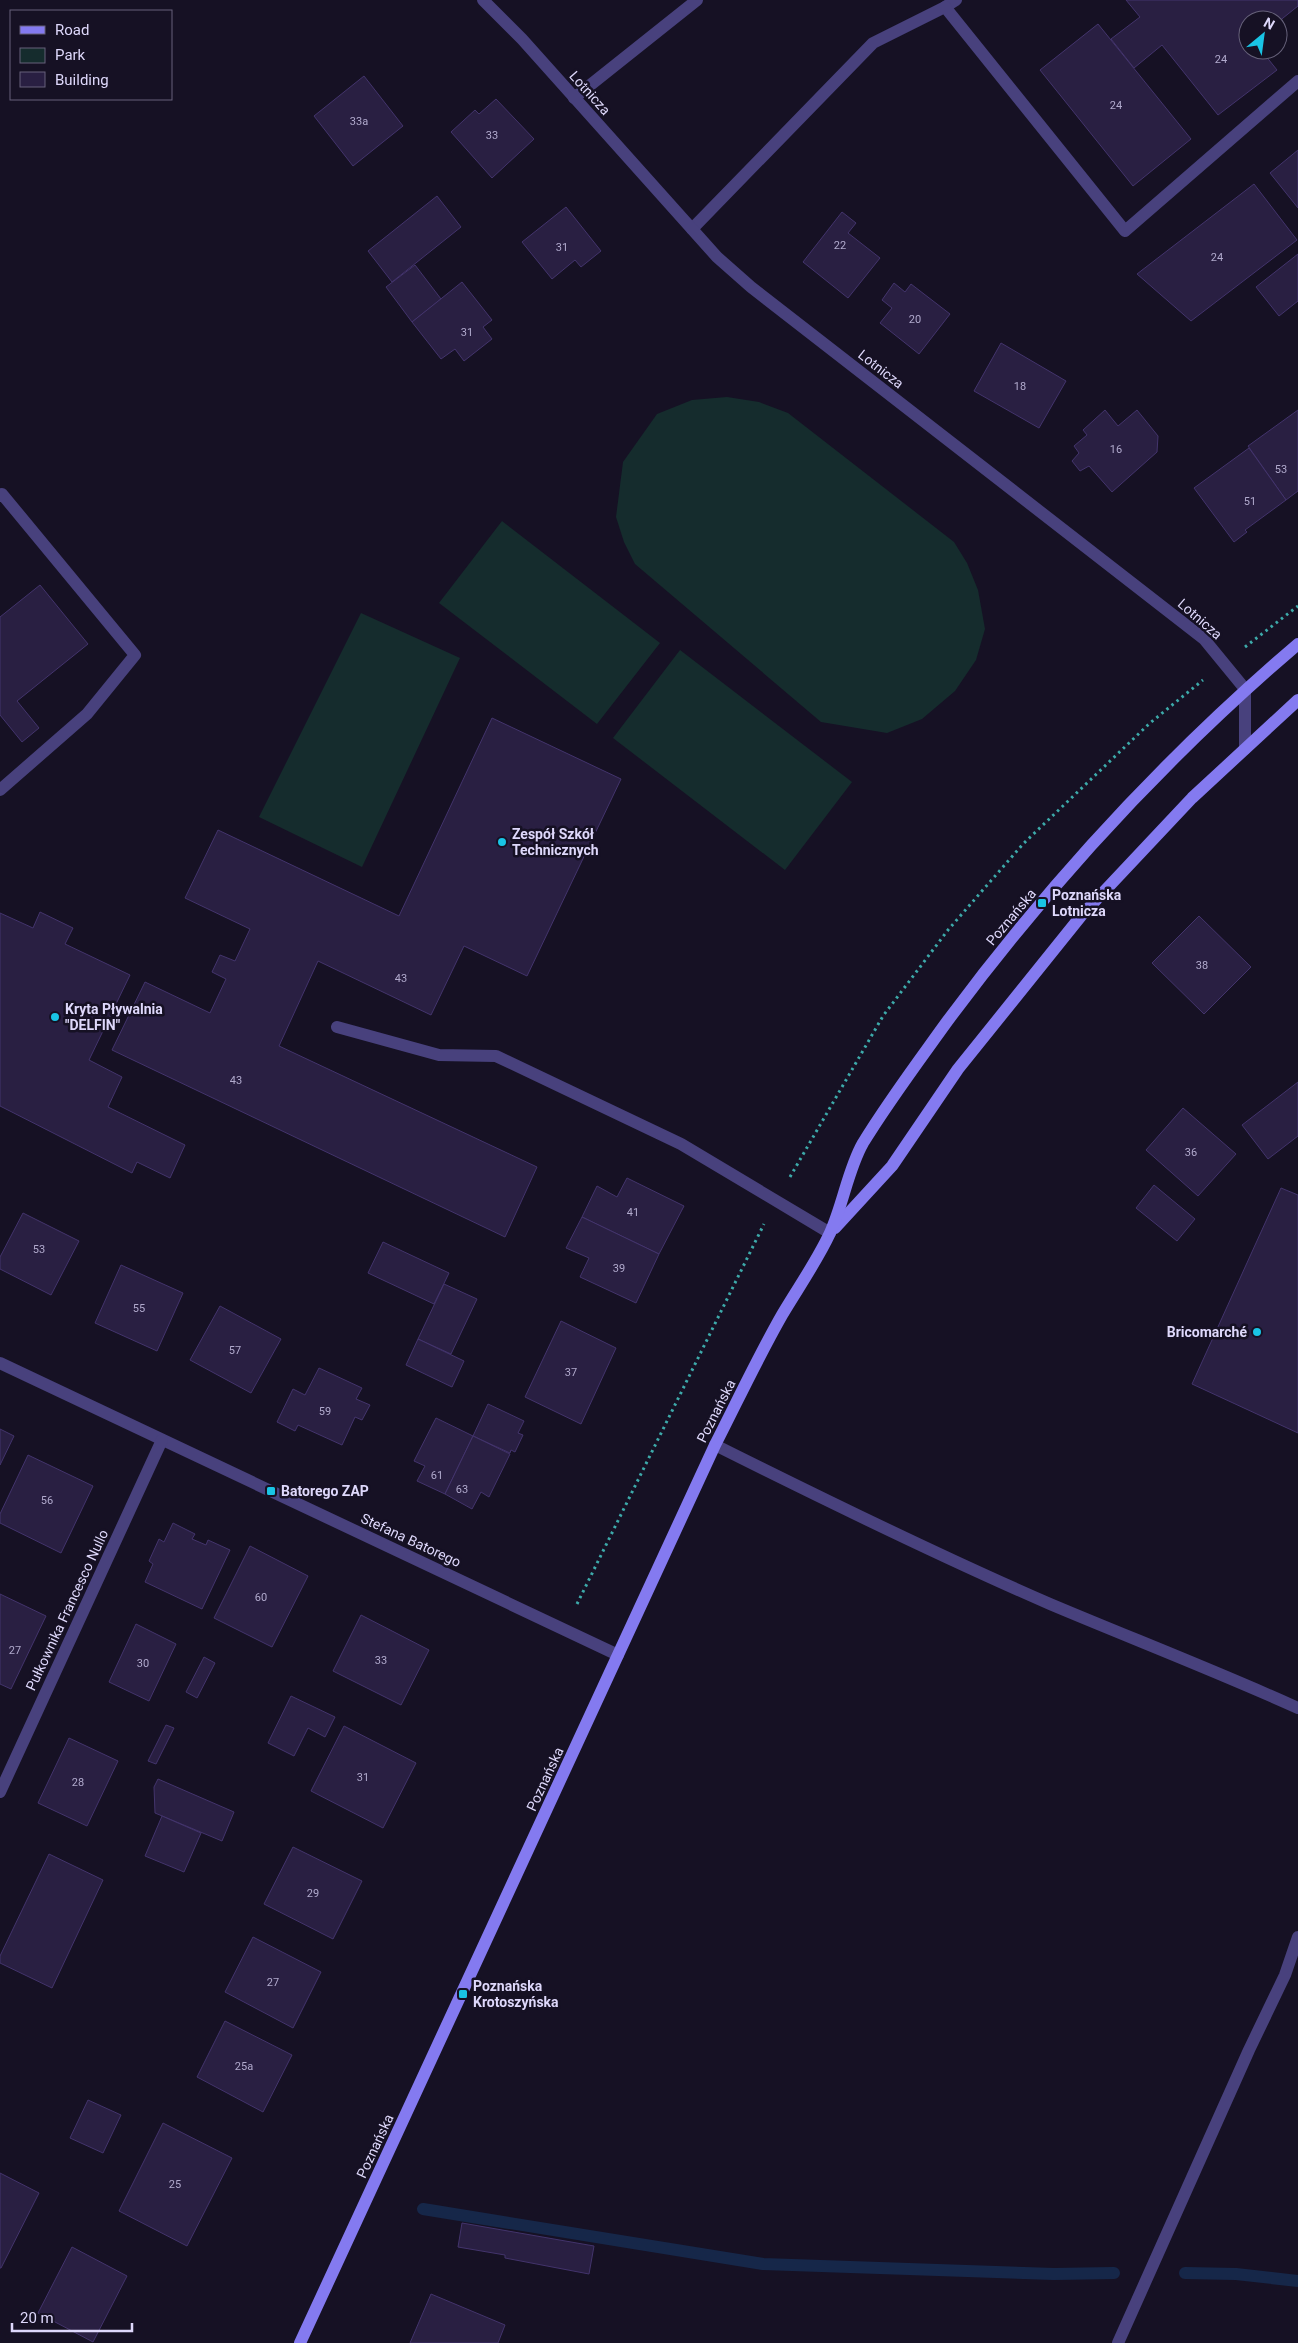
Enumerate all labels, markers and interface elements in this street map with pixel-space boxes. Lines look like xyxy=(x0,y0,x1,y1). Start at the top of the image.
legend xyxy=(10,10,172,100)
north arrow xyxy=(1238,10,1288,60)
text: N xyxy=(1261,14,1278,33)
text: Road xyxy=(55,21,89,39)
text: Park xyxy=(55,46,86,64)
house number: 24 xyxy=(1215,53,1227,66)
street label: Lotnicza xyxy=(566,68,614,118)
text: Building xyxy=(55,71,109,89)
house number: 24 xyxy=(1110,99,1122,112)
house number: 33a xyxy=(350,115,368,128)
house number: 33 xyxy=(486,129,498,142)
house number: 22 xyxy=(834,239,846,252)
house number: 31 xyxy=(556,241,568,254)
house number: 24 xyxy=(1211,251,1223,264)
house number: 20 xyxy=(909,313,921,326)
house number: 31 xyxy=(461,326,473,339)
street label: Lotnicza xyxy=(855,346,907,392)
house number: 18 xyxy=(1014,380,1026,393)
house number: 16 xyxy=(1110,443,1122,456)
house number: 53 xyxy=(1275,463,1287,476)
house number: 51 xyxy=(1244,495,1256,508)
street label: Lotnicza xyxy=(1175,596,1225,642)
place label: Zespół Szkół Technicznych xyxy=(512,826,599,858)
marker: Zespół Szkół Technicznych xyxy=(496,836,508,848)
street label: Poznańska xyxy=(983,886,1039,948)
place label: Poznańska Lotnicza xyxy=(1052,887,1122,919)
marker: Poznańska Lotnicza xyxy=(1036,897,1048,909)
house number: 38 xyxy=(1196,959,1208,972)
house number: 43 xyxy=(395,972,407,985)
place label: Kryta Pływalnia "DELFIN" xyxy=(65,1001,163,1033)
marker: Kryta Pływalnia "DELFIN" xyxy=(49,1011,61,1023)
house number: 43 xyxy=(230,1074,242,1087)
house number: 36 xyxy=(1185,1146,1197,1159)
house number: 41 xyxy=(627,1206,639,1219)
house number: 53 xyxy=(33,1243,45,1256)
house number: 39 xyxy=(613,1262,625,1275)
house number: 55 xyxy=(133,1302,145,1315)
place label: Bricomarché xyxy=(1167,1324,1247,1340)
marker: Bricomarché xyxy=(1251,1326,1263,1338)
house number: 57 xyxy=(229,1344,241,1357)
house number: 37 xyxy=(565,1366,577,1379)
street label: Poznańska xyxy=(693,1377,739,1445)
house number: 59 xyxy=(319,1405,331,1418)
house number: 61 xyxy=(431,1469,443,1482)
place label: Batorego ZAP xyxy=(281,1483,369,1499)
house number: 63 xyxy=(456,1483,468,1496)
marker: Batorego ZAP xyxy=(265,1485,277,1497)
house number: 56 xyxy=(41,1494,53,1507)
street label: Stefana Batorego xyxy=(359,1510,463,1570)
street label: Pułkownika Francesco Nullo xyxy=(23,1527,111,1693)
house number: 60 xyxy=(255,1591,267,1604)
house number: 27 xyxy=(9,1644,21,1657)
house number: 33 xyxy=(375,1654,387,1667)
house number: 30 xyxy=(137,1657,149,1670)
street label: Poznańska xyxy=(523,1745,567,1813)
house number: 31 xyxy=(357,1771,369,1784)
house number: 28 xyxy=(72,1776,84,1789)
house number: 29 xyxy=(307,1887,319,1900)
house number: 27 xyxy=(267,1976,279,1989)
place label: Poznańska Krotoszyńska xyxy=(473,1978,559,2010)
marker: Poznańska Krotoszyńska xyxy=(457,1988,469,2000)
house number: 25a xyxy=(235,2060,253,2073)
street label: Poznańska xyxy=(353,2112,397,2180)
house number: 25 xyxy=(169,2178,181,2191)
scale bar xyxy=(12,2300,132,2332)
text: 20 m xyxy=(20,2309,54,2327)

